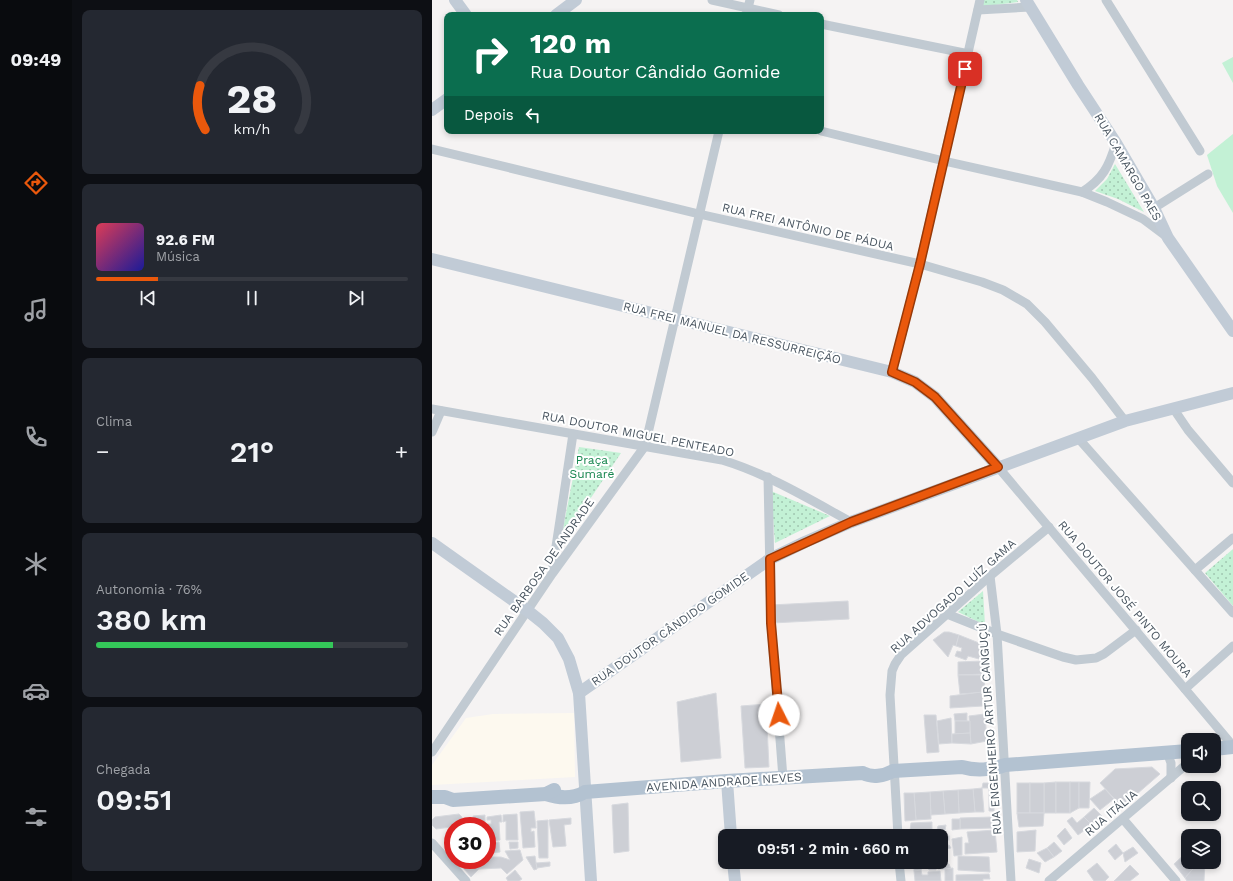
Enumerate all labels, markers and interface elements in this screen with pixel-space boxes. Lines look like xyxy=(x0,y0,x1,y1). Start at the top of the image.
text: 120 m xyxy=(530,27,611,60)
icon: right xyxy=(464,28,516,80)
text: 09:49 xyxy=(11,49,61,70)
pin xyxy=(948,52,982,86)
icon: arrive xyxy=(954,58,976,80)
text: Rua Doutor Cândido Gomide xyxy=(530,61,781,82)
text: 28 xyxy=(227,74,277,123)
icon: left xyxy=(522,104,544,126)
text: Depois xyxy=(464,106,514,124)
street label: RUA CAMARGO PAES xyxy=(1092,111,1164,223)
text: km/h xyxy=(234,121,270,137)
icon: directions xyxy=(22,169,50,197)
street label: RUA FREI ANTÔNIO DE PÁDUA xyxy=(721,200,895,254)
text: 92.6 FM xyxy=(156,231,215,249)
text: Música xyxy=(156,249,200,264)
icon: previous xyxy=(137,287,159,309)
icon: pause xyxy=(241,287,263,309)
icon: next xyxy=(345,287,367,309)
icon: music xyxy=(22,296,50,324)
street label: RUA FREI MANUEL DA RESSURREIÇÃO xyxy=(622,299,842,367)
street label: RUA DOUTOR MIGUEL PENTEADO xyxy=(541,408,735,460)
text: Clima xyxy=(96,414,132,429)
icon: phone xyxy=(22,423,50,451)
text: 21° xyxy=(230,434,274,469)
text: − xyxy=(96,439,109,464)
text: + xyxy=(395,439,408,464)
park label: Praça Sumaré xyxy=(570,453,615,481)
street label: RUA BARBOSA DE ANDRADE xyxy=(491,495,597,639)
street label: RUA DOUTOR JOSÉ PINTO MOURA xyxy=(1055,518,1195,680)
street label: RUA ADVOGADO LUÍZ GAMA xyxy=(887,536,1019,656)
icon: climate xyxy=(22,550,50,578)
street label: RUA DOUTOR CÂNDIDO GOMIDE xyxy=(589,569,752,689)
text: Autonomia · 76% xyxy=(96,582,202,597)
text: 380 km xyxy=(96,602,207,637)
street label: RUA ENGENHEIRO ARTUR CANGUÇÚ xyxy=(976,623,1004,835)
icon: car xyxy=(22,677,50,705)
position arrow xyxy=(758,694,800,736)
map controls xyxy=(1181,733,1221,869)
button: sound xyxy=(1181,733,1221,773)
text: Chegada xyxy=(96,762,150,777)
street label: AVENIDA ANDRADE NEVES xyxy=(646,770,802,794)
button: search xyxy=(1181,781,1221,821)
text: 09:51 xyxy=(96,782,173,817)
street label: RUA ITÁLIA xyxy=(1082,787,1140,839)
icon: filters xyxy=(22,803,50,831)
speed limit sign: 30 xyxy=(444,817,496,869)
button: layers xyxy=(1181,829,1221,869)
text: 09:51 · 2 min · 660 m xyxy=(757,840,909,858)

